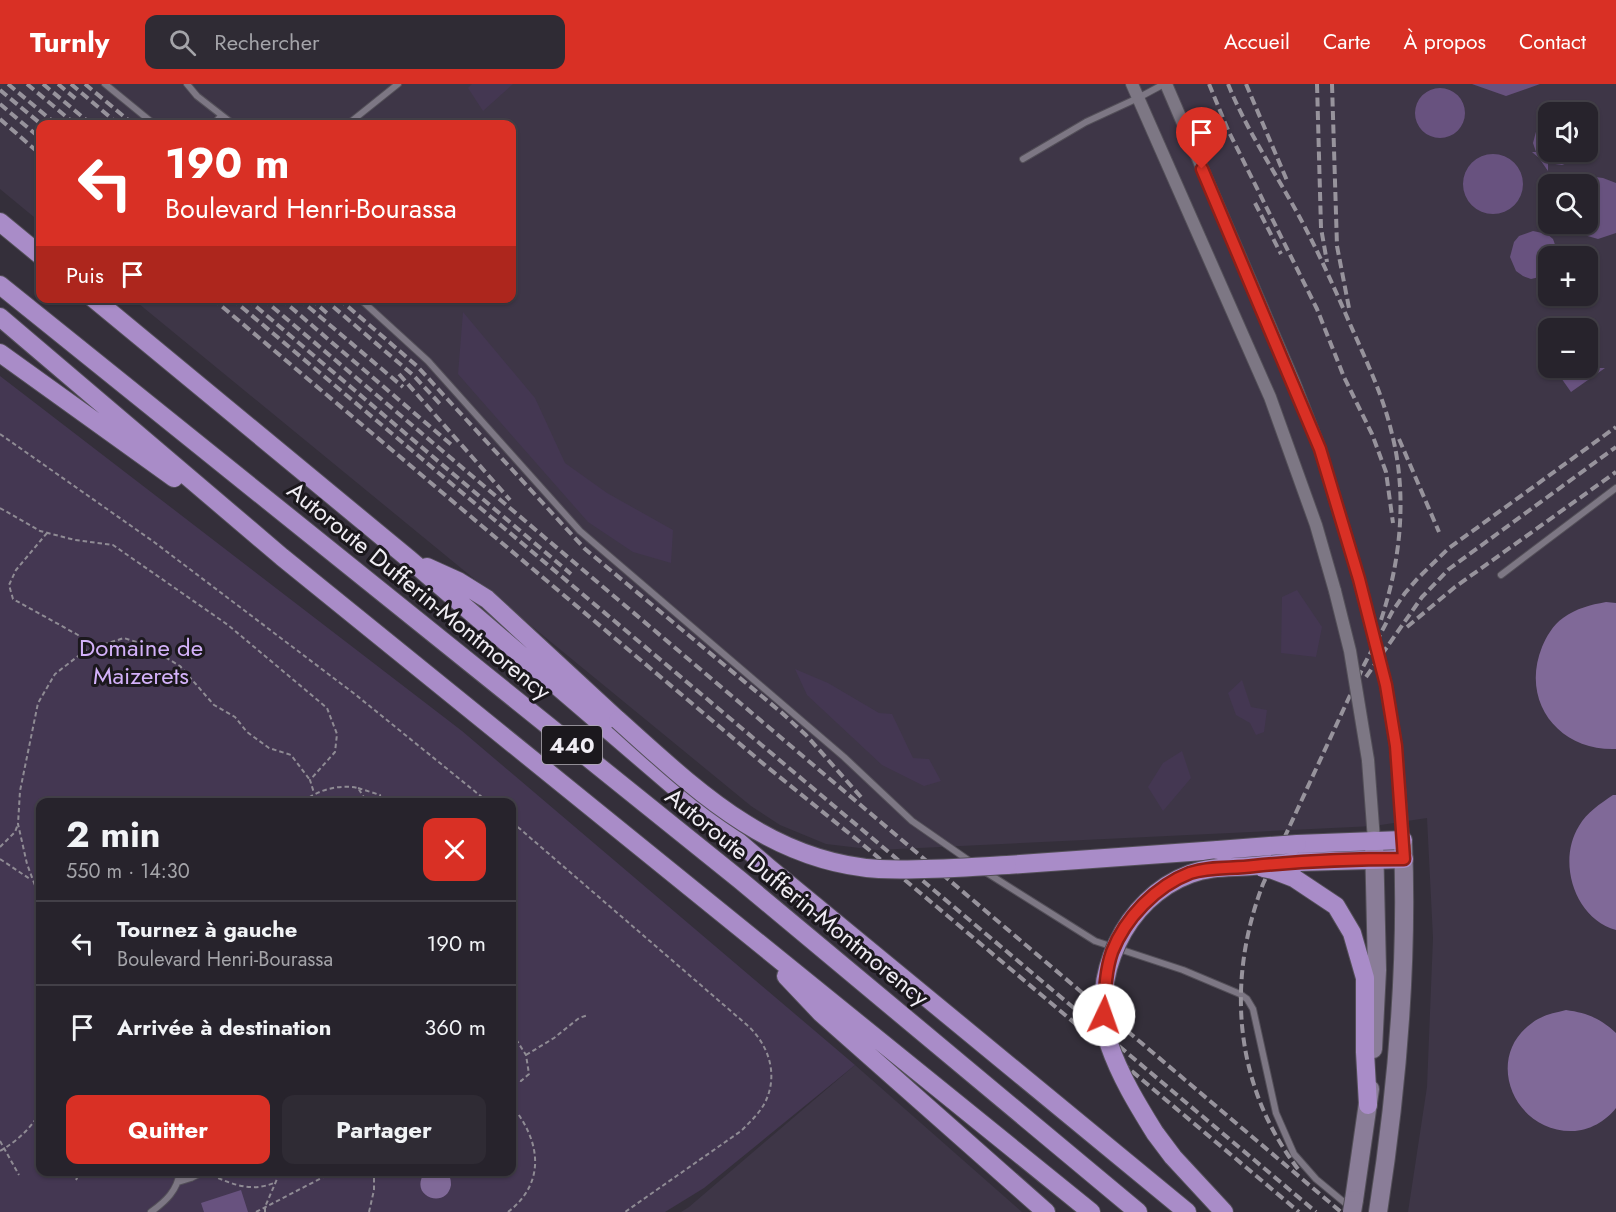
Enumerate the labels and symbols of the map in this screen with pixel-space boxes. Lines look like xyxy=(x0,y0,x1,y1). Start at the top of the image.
pin xyxy=(1176,107,1227,169)
street label: Autoroute Dufferin-Montmorency xyxy=(280,473,559,708)
park label: Domaine de Maizerets xyxy=(79,630,203,693)
road number: 440 xyxy=(542,726,602,764)
street label: Autoroute Dufferin-Montmorency xyxy=(658,779,937,1014)
position arrow xyxy=(1072,983,1136,1047)

